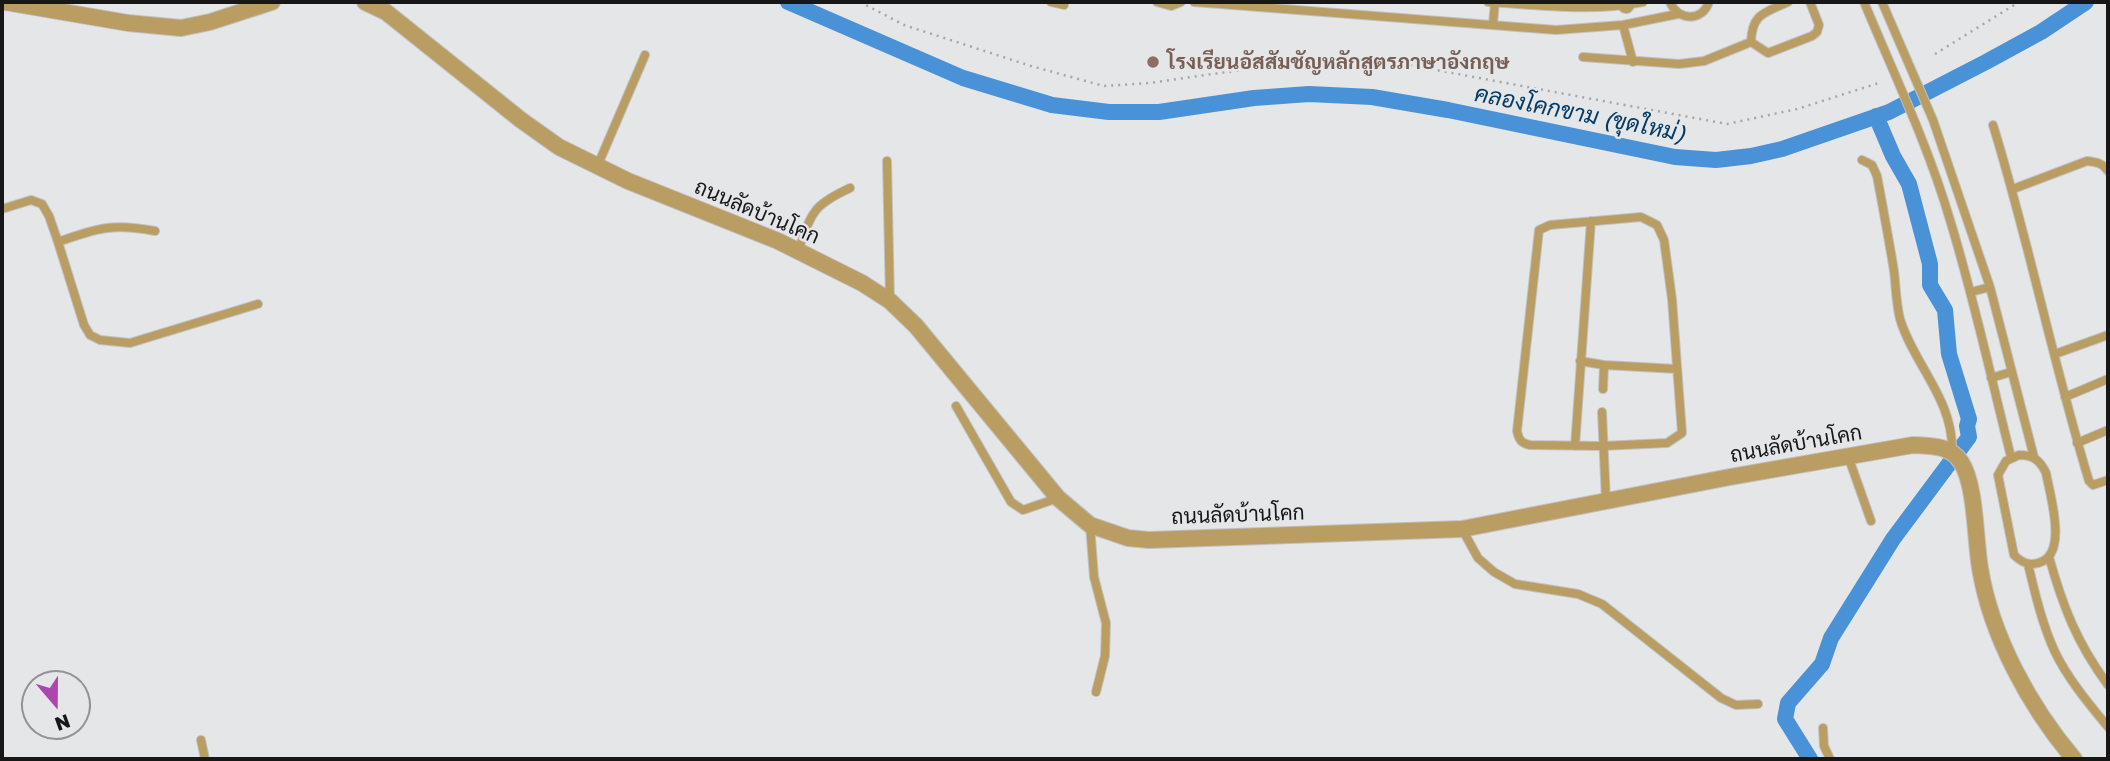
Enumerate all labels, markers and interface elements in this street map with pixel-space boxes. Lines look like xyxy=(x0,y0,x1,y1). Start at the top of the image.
place label: โรงเรียนอัสสัมชัญหลักสูตรภาษาอังกฤษ xyxy=(1167,49,1510,75)
marker: โรงเรียนอัสสัมชัญหลักสูตรภาษาอังกฤษ xyxy=(1145,54,1161,70)
water label: คลองโคกขาม (ขุดใหม่) xyxy=(1472,80,1688,148)
street label: ถนนลัดบ้านโคก xyxy=(691,174,823,250)
street label: ถนนลัดบ้านโคก xyxy=(1728,420,1864,468)
street label: ถนนลัดบ้านโคก xyxy=(1171,500,1305,530)
north arrow xyxy=(21,670,91,740)
text: N xyxy=(52,710,73,737)

